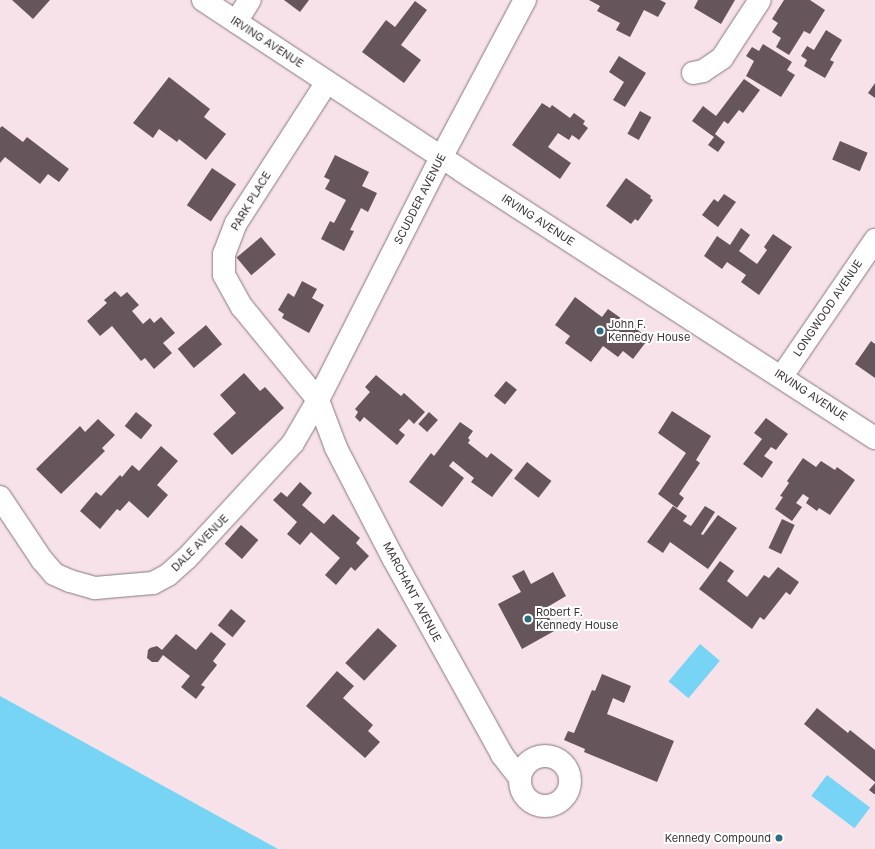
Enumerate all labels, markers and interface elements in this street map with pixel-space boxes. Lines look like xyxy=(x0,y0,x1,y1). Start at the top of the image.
street label: IRVING AVENUE xyxy=(228,14,306,70)
street label: SCUDDER AVENUE xyxy=(391,151,449,247)
street label: PARK PLACE xyxy=(228,169,274,233)
street label: IRVING AVENUE xyxy=(499,192,577,248)
street label: LONGWOOD AVENUE xyxy=(791,257,865,359)
place label: John F. Kennedy House xyxy=(608,318,690,344)
marker: John F. Kennedy House xyxy=(595,326,605,336)
street label: IRVING AVENUE xyxy=(772,367,850,423)
street label: DALE AVENUE xyxy=(169,512,231,574)
street label: MARCHANT AVENUE xyxy=(380,540,444,644)
place label: Robert F. Kennedy House xyxy=(536,606,618,632)
marker: Robert F. Kennedy House xyxy=(523,614,533,624)
place label: Kennedy Compound xyxy=(665,831,771,845)
marker: Kennedy Compound xyxy=(774,833,784,843)

